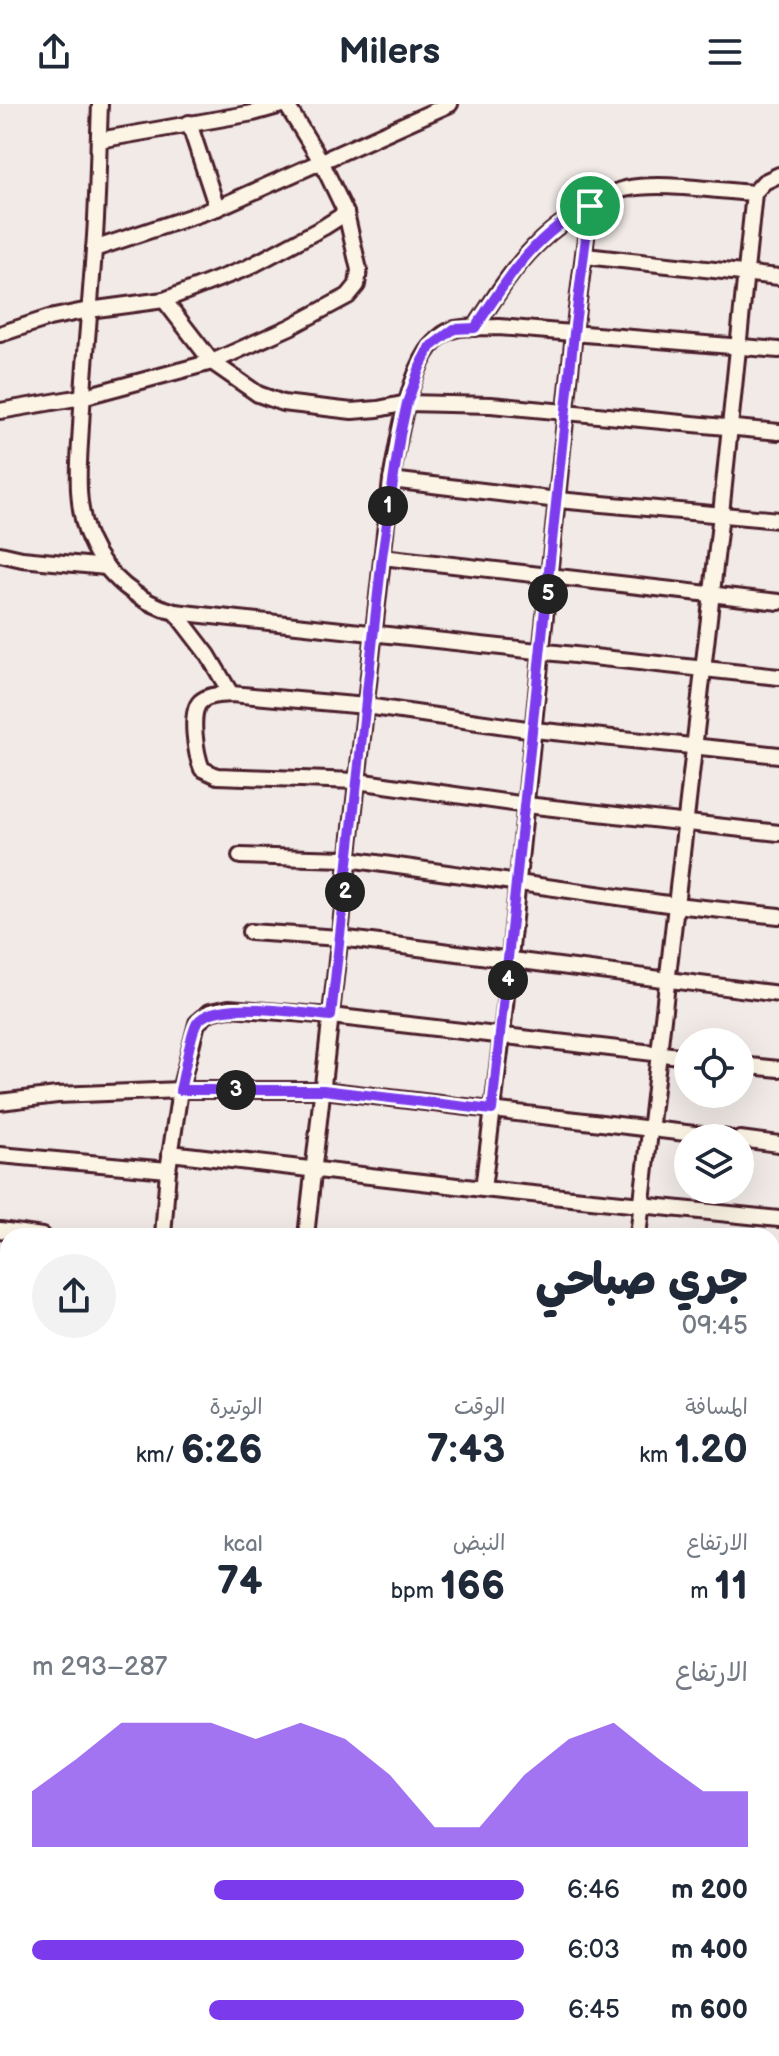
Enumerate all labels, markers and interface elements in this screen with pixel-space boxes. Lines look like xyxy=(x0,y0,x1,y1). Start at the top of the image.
icon: share xyxy=(32,30,76,74)
icon: menu xyxy=(703,30,747,74)
text: Milers xyxy=(339,31,440,74)
pin xyxy=(556,172,624,240)
icon: arrive xyxy=(568,184,612,228)
pin: 1 xyxy=(368,486,408,526)
text: 1 xyxy=(383,492,393,519)
pin: 5 xyxy=(528,574,568,614)
text: 5 xyxy=(542,580,554,607)
pin: 2 xyxy=(325,872,365,912)
text: 2 xyxy=(338,878,352,905)
pin: 4 xyxy=(488,960,528,1000)
text: 4 xyxy=(502,966,514,993)
map controls xyxy=(674,1028,754,1204)
button: locate xyxy=(674,1028,754,1108)
pin: 3 xyxy=(216,1070,256,1110)
text: 3 xyxy=(230,1076,242,1103)
button: layers xyxy=(674,1124,754,1204)
button: share xyxy=(32,1254,116,1338)
text: جري صباحي xyxy=(535,1254,748,1307)
text: 09:45 xyxy=(682,1311,748,1342)
text: الوتيرة xyxy=(210,1394,263,1421)
text: الوقت xyxy=(454,1394,505,1421)
text: المسافة xyxy=(685,1394,748,1421)
text: 6:26 xyxy=(181,1426,263,1474)
text: 7:43 xyxy=(427,1426,505,1474)
text: 1.20 xyxy=(674,1426,748,1474)
text: /km xyxy=(136,1442,181,1469)
text: km xyxy=(639,1442,674,1469)
text: النبض xyxy=(453,1530,505,1557)
text: الارتفاع xyxy=(686,1530,748,1557)
text: kcal xyxy=(223,1531,263,1558)
text: 74 xyxy=(217,1558,263,1606)
text: 166 xyxy=(440,1562,505,1610)
text: 11 xyxy=(714,1562,748,1610)
text: bpm xyxy=(391,1578,440,1605)
text: m xyxy=(690,1578,714,1605)
text: 287–293 m xyxy=(32,1652,167,1683)
text: الارتفاع xyxy=(675,1658,748,1689)
text: 6:46 xyxy=(567,1875,620,1906)
text: 200 m xyxy=(671,1875,748,1906)
text: 6:03 xyxy=(568,1935,620,1966)
text: 400 m xyxy=(671,1935,748,1966)
text: 6:45 xyxy=(568,1995,620,2026)
text: 600 m xyxy=(671,1995,748,2026)

